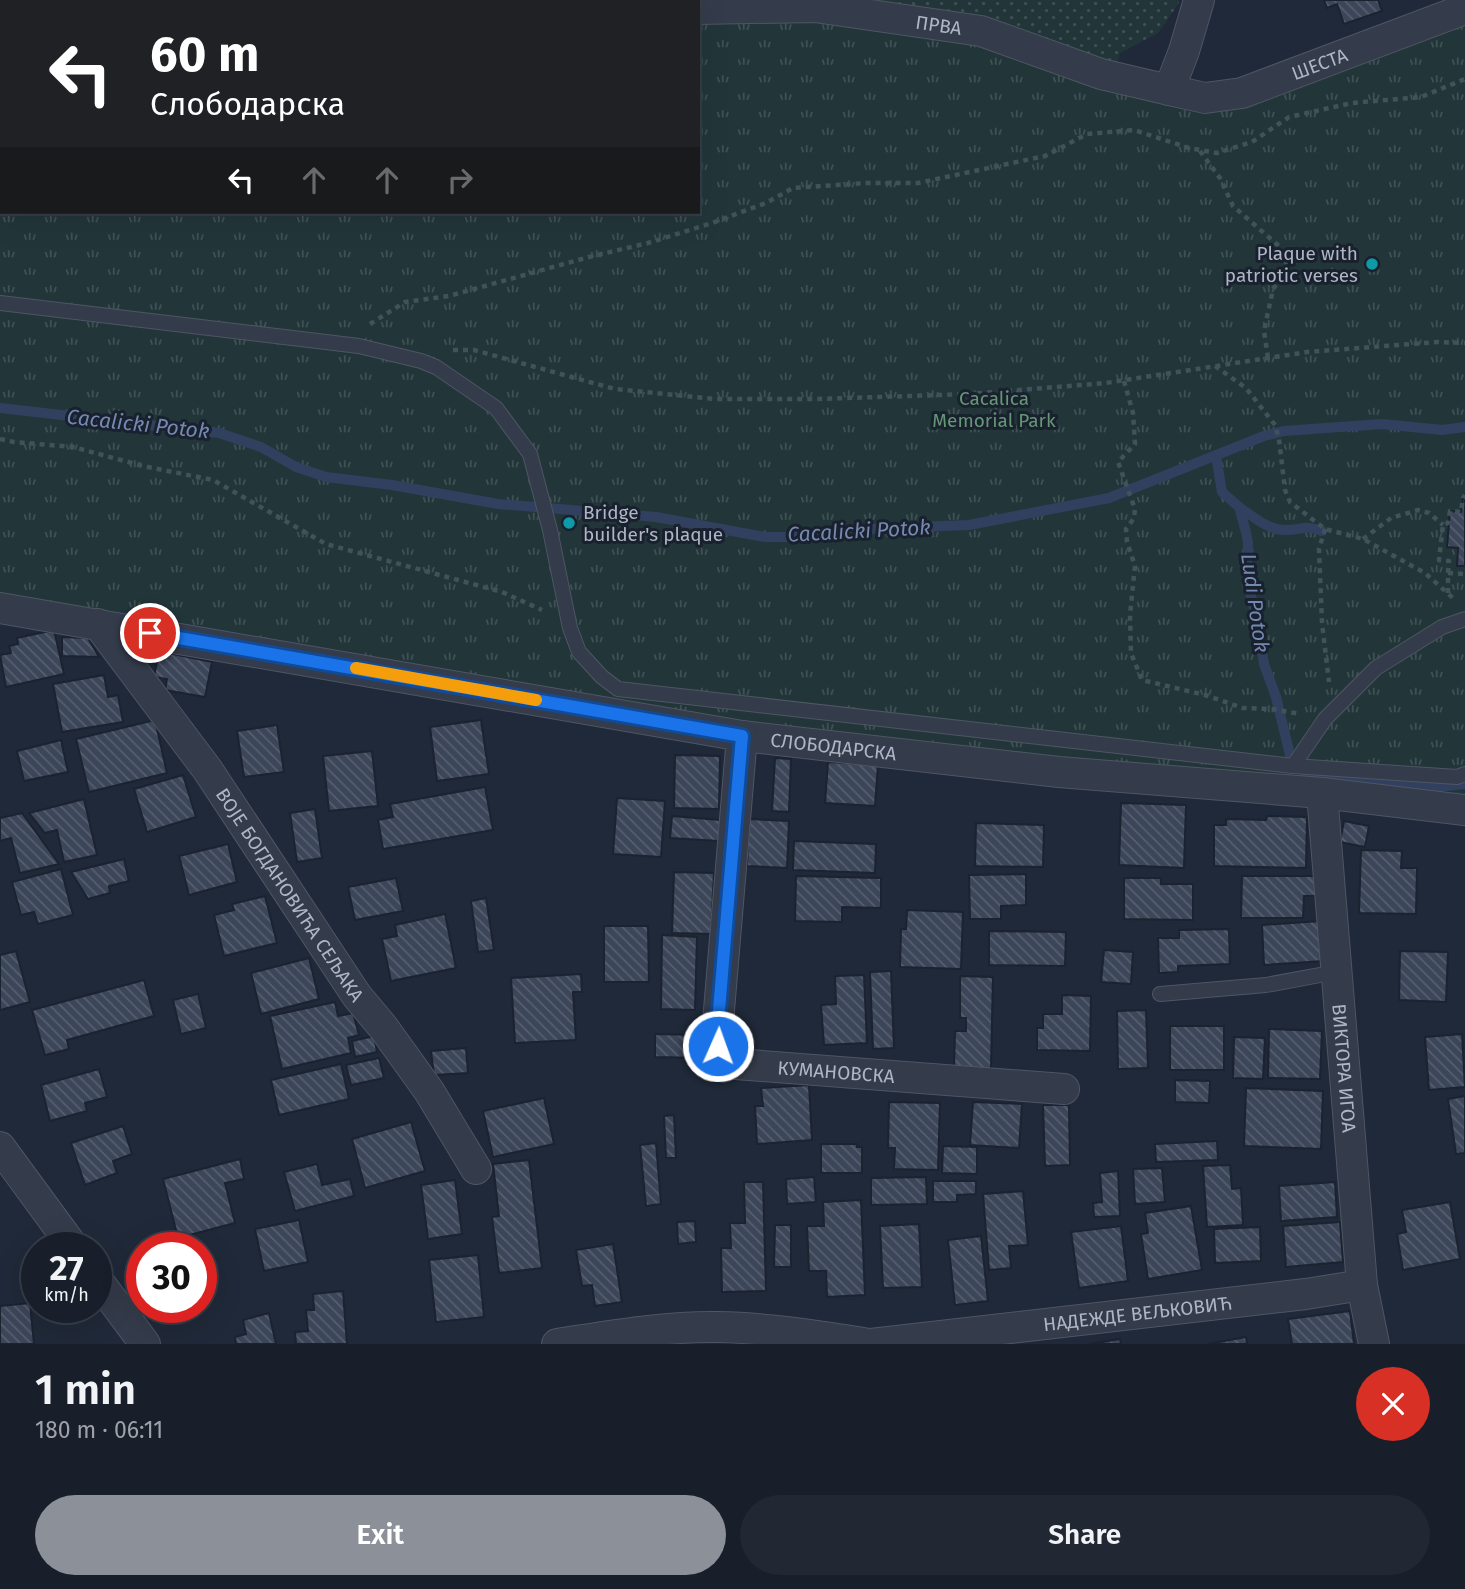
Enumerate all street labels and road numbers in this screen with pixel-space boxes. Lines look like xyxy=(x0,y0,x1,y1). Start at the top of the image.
street label: ПРВА xyxy=(914,11,963,40)
street label: ШЕСТА xyxy=(1289,43,1351,85)
street label: СЛОБОДАРСКА xyxy=(769,728,898,765)
street label: ВОЈЕ БОГДАНОВИЋА СЕЉАКА xyxy=(211,784,369,1006)
street label: ВИКТОРА ИГОА xyxy=(1327,1003,1361,1134)
street label: КУМАНОВСКА xyxy=(777,1056,895,1088)
street label: НАДЕЖДЕ ВЕЉКОВИЋ xyxy=(1042,1292,1233,1336)

